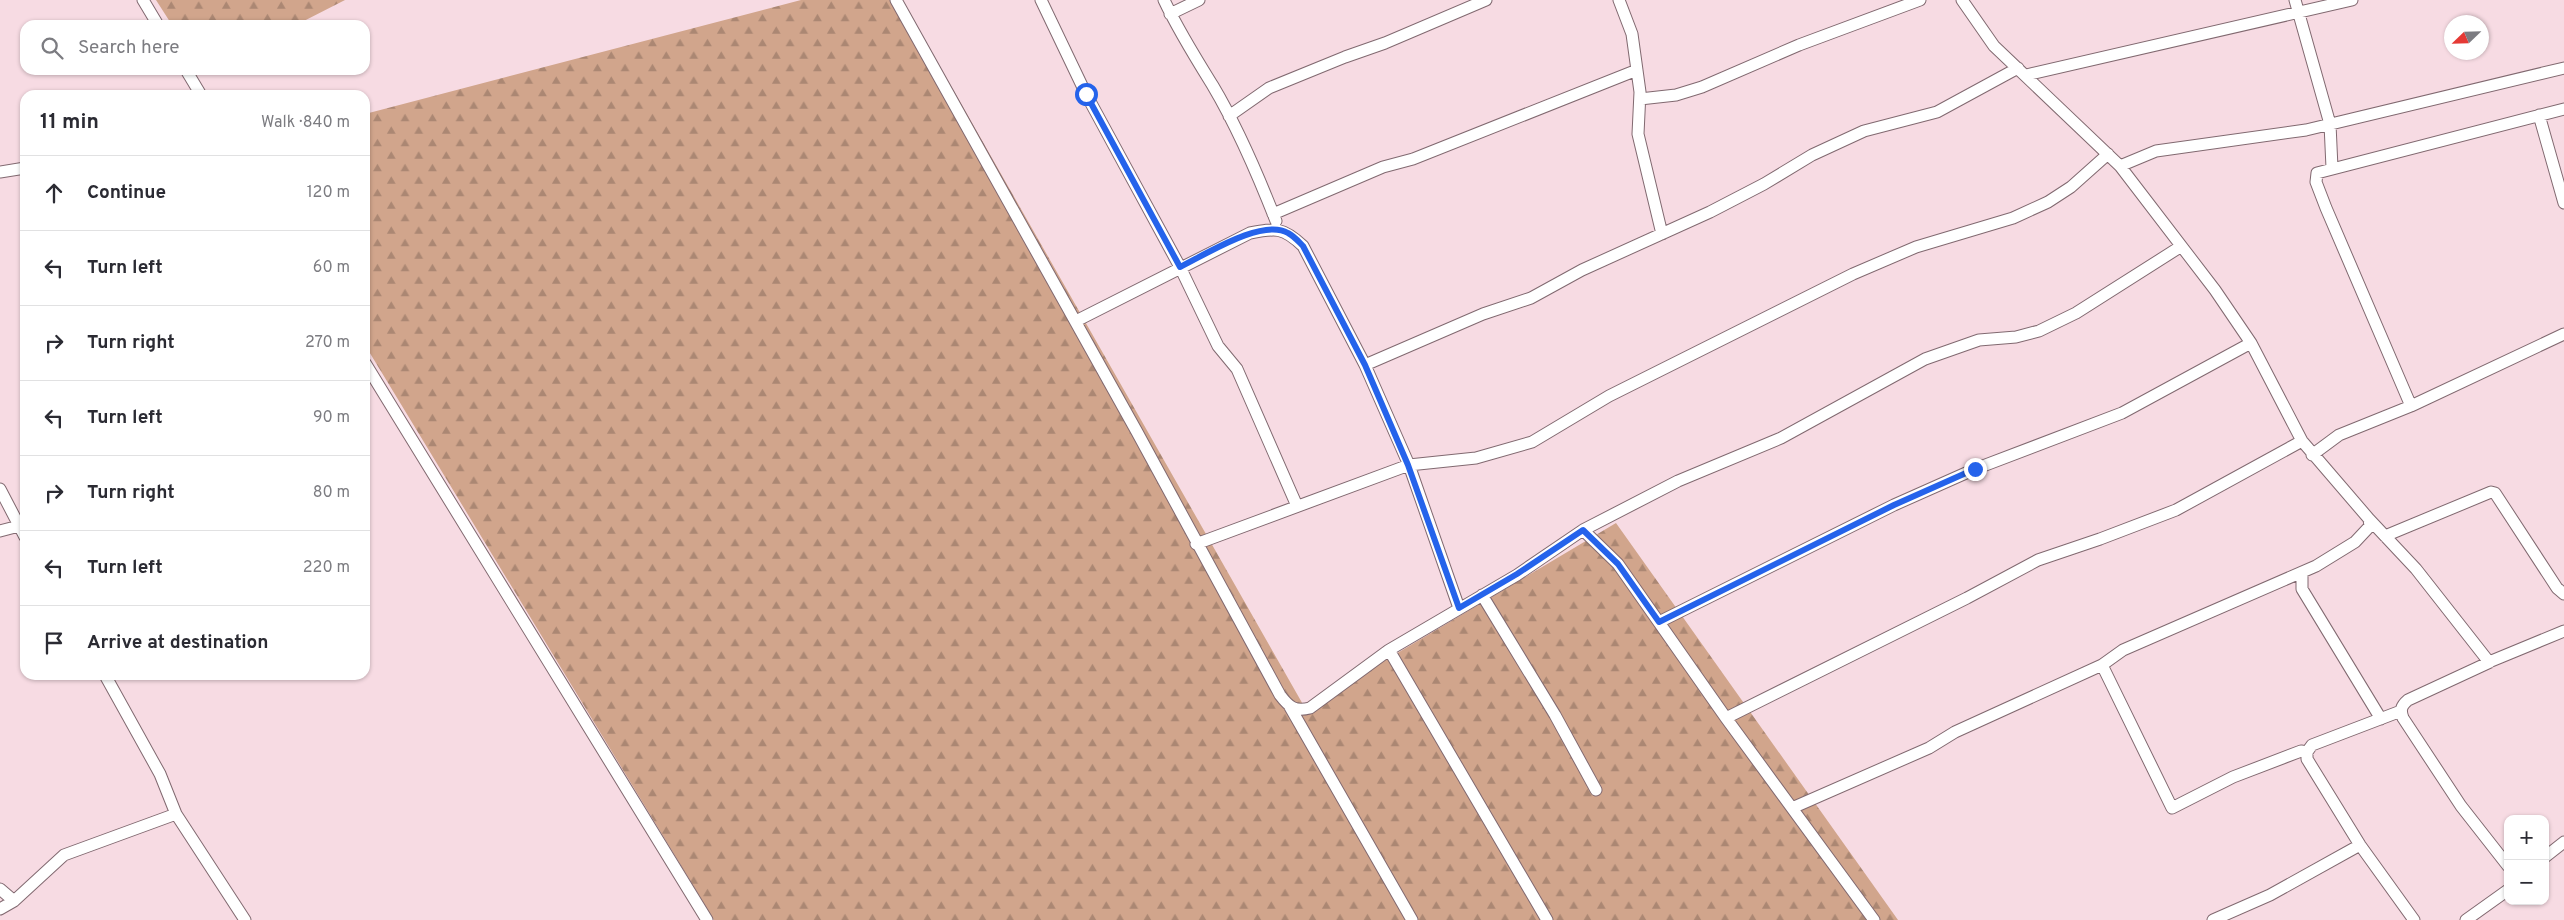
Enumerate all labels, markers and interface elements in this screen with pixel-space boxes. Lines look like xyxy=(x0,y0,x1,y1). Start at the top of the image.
north arrow xyxy=(2444,15,2489,60)
search box xyxy=(20,20,370,75)
icon: search xyxy=(38,34,66,62)
text: Search here xyxy=(78,36,180,60)
route start xyxy=(1075,83,1098,106)
text: 11 min xyxy=(40,109,99,136)
text: Walk · 840 m xyxy=(261,113,350,133)
icon: ahead xyxy=(40,179,68,207)
text: Continue xyxy=(87,181,166,205)
text: 120 m xyxy=(307,183,350,203)
icon: left xyxy=(40,254,68,282)
text: Turn left xyxy=(87,256,163,280)
text: 60 m xyxy=(313,258,350,278)
icon: right xyxy=(40,329,68,357)
text: Turn right xyxy=(87,331,175,355)
text: 270 m xyxy=(305,333,350,353)
icon: left xyxy=(40,404,68,432)
text: Turn left xyxy=(87,406,163,430)
text: 90 m xyxy=(313,408,350,428)
route end xyxy=(1964,458,1987,481)
icon: right xyxy=(40,479,68,507)
text: Turn right xyxy=(87,481,175,505)
text: 80 m xyxy=(313,483,350,503)
icon: left xyxy=(40,554,68,582)
text: Turn left xyxy=(87,556,163,580)
text: 220 m xyxy=(303,558,350,578)
icon: arrive xyxy=(40,629,68,657)
text: Arrive at destination xyxy=(87,631,268,655)
map controls xyxy=(2504,815,2549,905)
button: + xyxy=(2504,815,2549,860)
button: − xyxy=(2504,860,2549,905)

